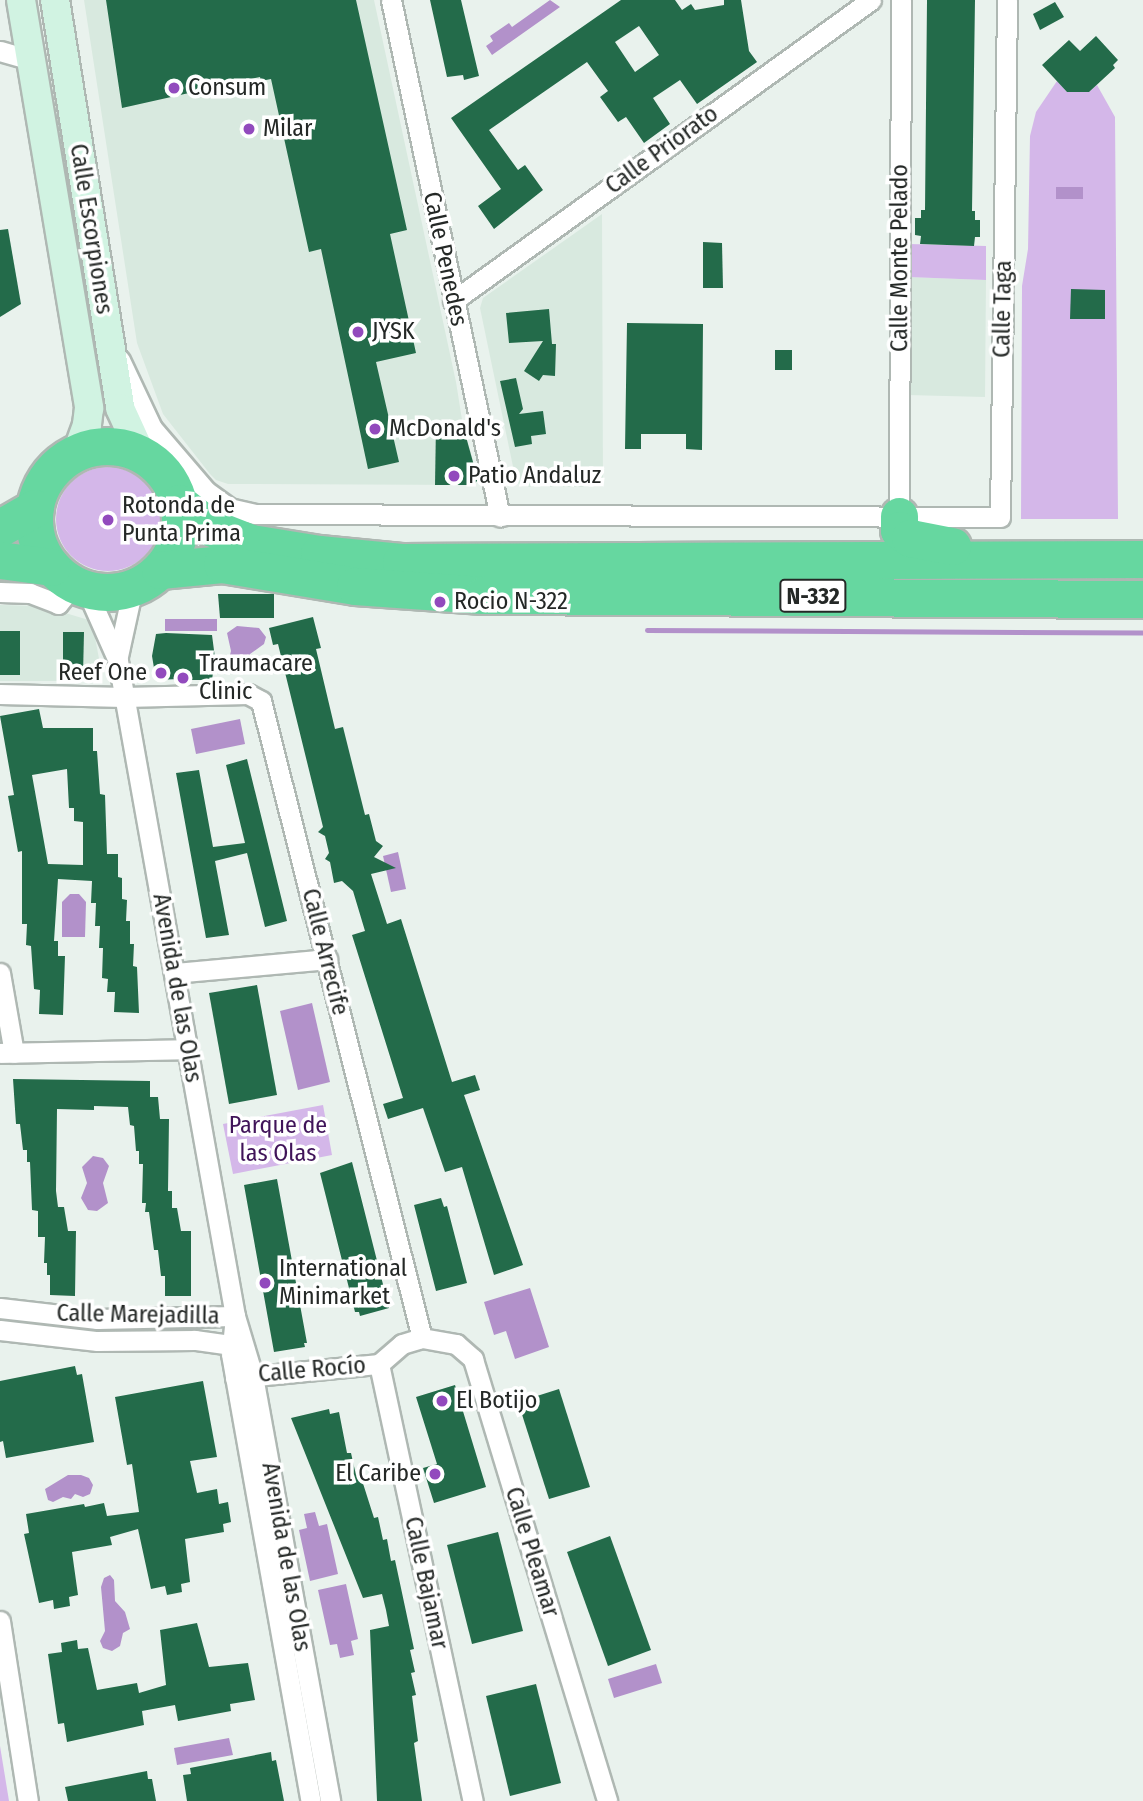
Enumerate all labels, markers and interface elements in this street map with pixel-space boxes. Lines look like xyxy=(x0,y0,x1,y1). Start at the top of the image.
place label: Consum xyxy=(188,74,266,102)
marker: Consum xyxy=(166,80,182,96)
street label: Calle Priorato xyxy=(600,100,724,200)
place label: Milar xyxy=(263,115,312,143)
marker: Milar xyxy=(241,121,257,137)
street label: Calle Escorpiones xyxy=(63,142,119,316)
street label: Calle Monte Pelado xyxy=(886,164,914,352)
street label: Calle Penedes xyxy=(417,189,473,329)
street label: Calle Taga xyxy=(988,260,1018,358)
place label: JYSK xyxy=(372,318,415,346)
marker: JYSK xyxy=(350,324,366,340)
place label: McDonald's xyxy=(389,415,501,443)
marker: McDonald's xyxy=(367,421,383,437)
place label: Patio Andaluz xyxy=(468,462,601,490)
marker: Patio Andaluz xyxy=(446,468,462,484)
place label: Rotonda de Punta Prima xyxy=(122,492,241,548)
marker: Rotonda de Punta Prima xyxy=(100,512,116,528)
road number: N-332 xyxy=(778,576,848,616)
place label: Rocio N-322 xyxy=(454,588,568,616)
marker: Rocio N-322 xyxy=(432,594,448,610)
place label: Traumacare Clinic xyxy=(199,650,313,706)
place label: Reef One xyxy=(58,659,147,687)
marker: Reef One xyxy=(153,665,169,681)
marker: Traumacare Clinic xyxy=(173,668,193,688)
street label: Calle Arrecife xyxy=(295,886,355,1018)
street label: Avenida de las Olas xyxy=(146,891,208,1085)
park label: Parque de las Olas xyxy=(229,1112,327,1168)
place label: International Minimarket xyxy=(279,1255,407,1311)
marker: International Minimarket xyxy=(257,1275,273,1291)
street label: Calle Marejadilla xyxy=(56,1299,220,1331)
street label: Calle Rocío xyxy=(257,1351,367,1389)
place label: El Botijo xyxy=(456,1387,537,1415)
marker: El Botijo xyxy=(434,1393,450,1409)
street label: Avenida de las Olas xyxy=(255,1460,317,1654)
place label: El Caribe xyxy=(335,1460,421,1488)
marker: El Caribe xyxy=(427,1466,443,1482)
street label: Calle Pleamar xyxy=(499,1484,565,1620)
street label: Calle Bajamar xyxy=(398,1514,454,1652)

